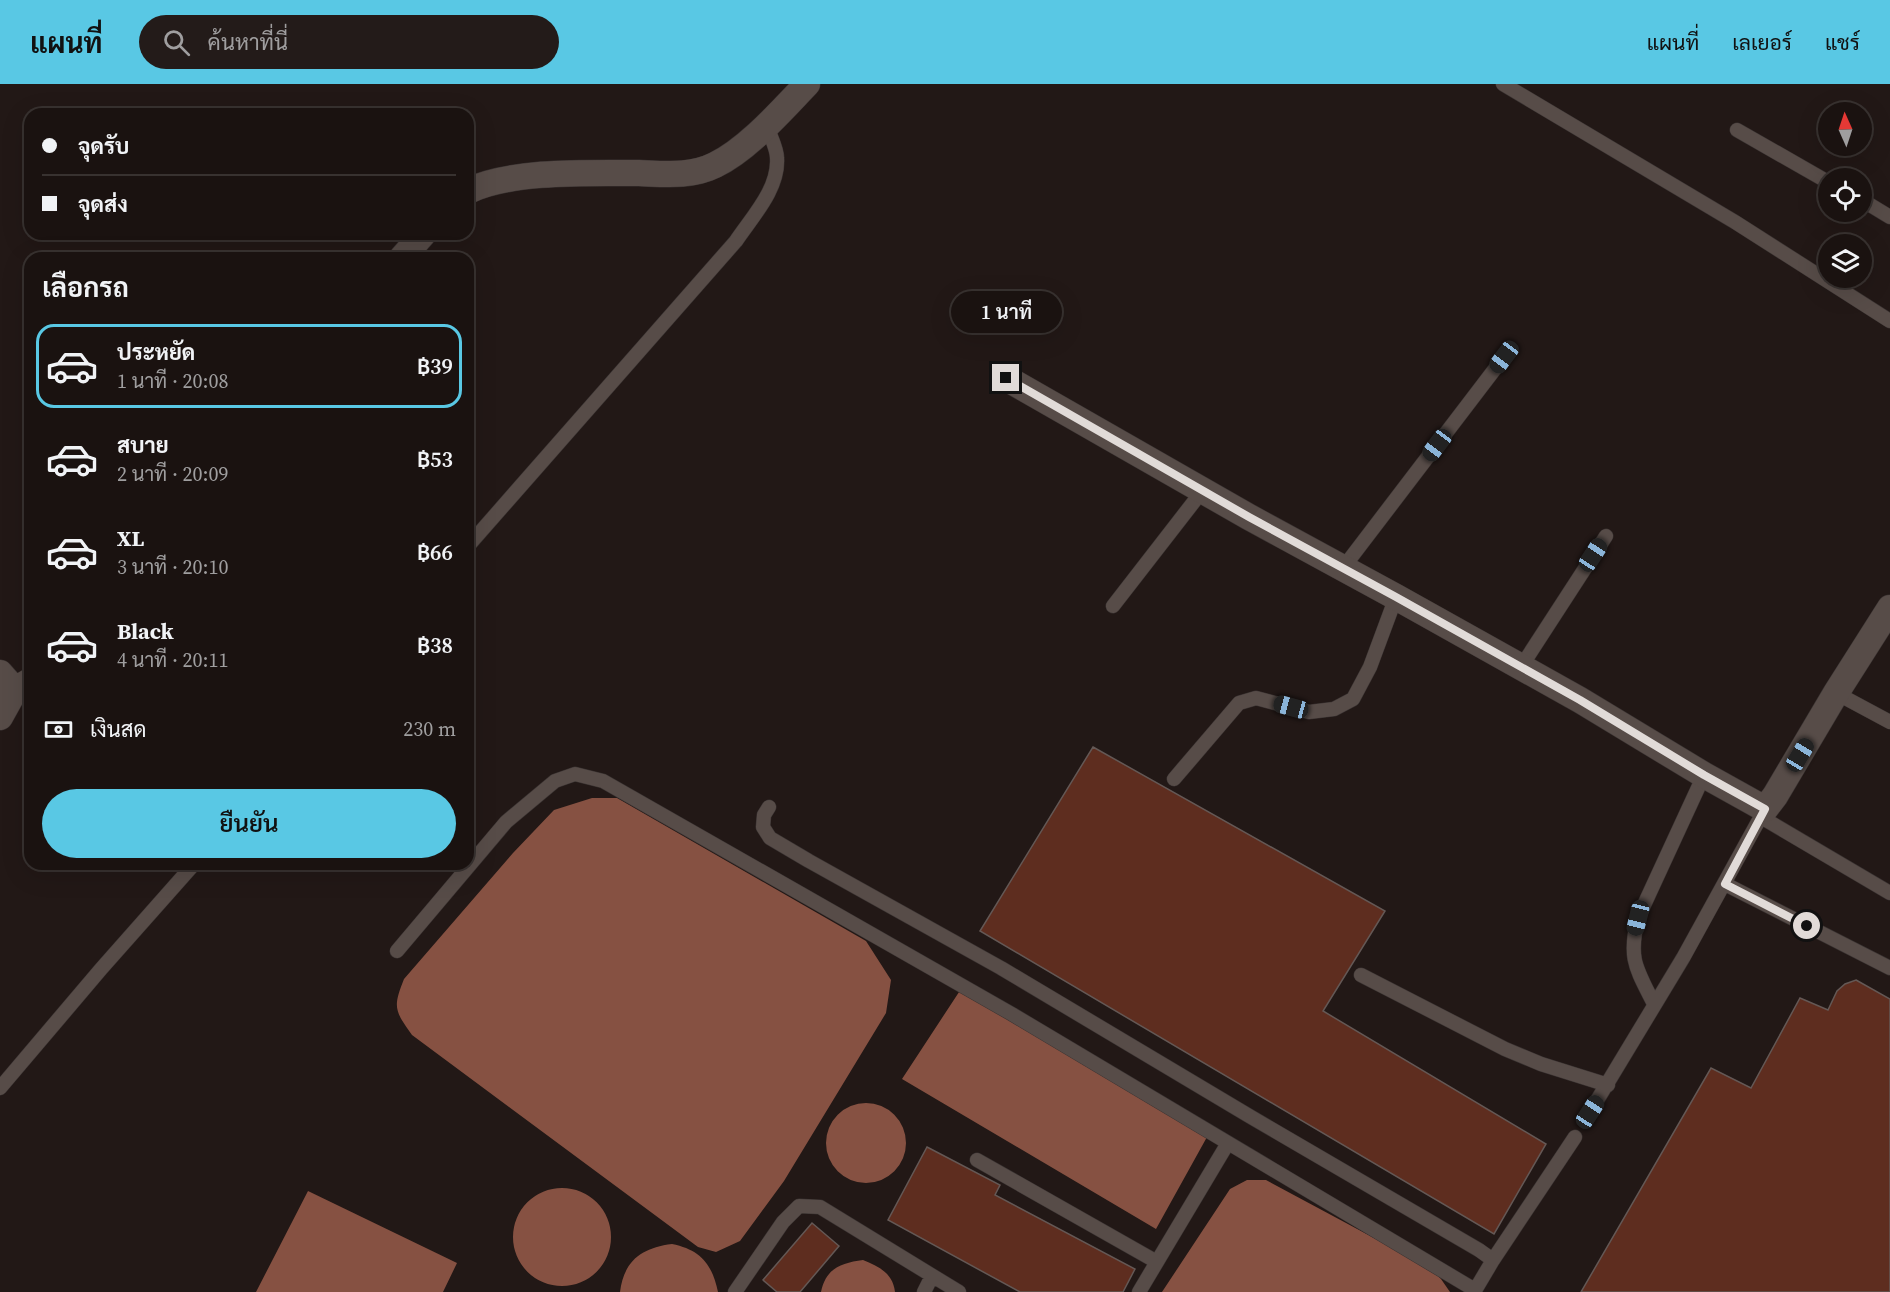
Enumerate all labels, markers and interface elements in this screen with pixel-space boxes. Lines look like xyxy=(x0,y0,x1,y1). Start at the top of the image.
search box xyxy=(139,15,559,69)
text: แผนที่ xyxy=(30,24,103,62)
icon: search xyxy=(160,26,193,59)
text: ค้นหาที่นี่ xyxy=(208,27,288,57)
text: แผนที่ xyxy=(1647,28,1699,57)
text: เลเยอร์ xyxy=(1732,28,1792,57)
text: แชร์ xyxy=(1825,28,1860,57)
north arrow xyxy=(1818,102,1872,156)
map controls xyxy=(1818,102,1872,288)
text: จุดรับ xyxy=(78,131,129,161)
button: locate xyxy=(1818,168,1872,222)
text: จุดส่ง xyxy=(78,189,128,219)
button: layers xyxy=(1818,234,1872,288)
text: เลือกรถ xyxy=(42,269,129,306)
callout: 1 นาที xyxy=(950,291,1062,333)
text: 1 นาที xyxy=(981,298,1032,326)
text: ประหยัด xyxy=(117,337,195,367)
car xyxy=(1486,337,1522,377)
icon: car xyxy=(45,339,99,393)
text: ฿39 xyxy=(417,351,453,381)
route end xyxy=(992,364,1019,391)
text: 1 นาที · 20:08 xyxy=(117,367,229,395)
car xyxy=(1419,425,1455,465)
text: สบาย xyxy=(117,430,169,460)
icon: car xyxy=(45,432,99,486)
text: ฿53 xyxy=(417,444,453,474)
text: 2 นาที · 20:09 xyxy=(117,460,229,488)
text: XL xyxy=(117,523,144,553)
icon: car xyxy=(45,525,99,579)
car xyxy=(1576,535,1610,575)
text: ฿66 xyxy=(417,537,453,567)
text: 3 นาที · 20:10 xyxy=(117,553,229,581)
text: Black xyxy=(117,616,174,646)
icon: car xyxy=(45,618,99,672)
text: ฿38 xyxy=(417,630,453,660)
text: 4 นาที · 20:11 xyxy=(117,646,229,674)
car xyxy=(1271,694,1311,720)
icon: cash xyxy=(42,713,75,746)
text: เงินสด xyxy=(90,714,147,744)
text: 230 m xyxy=(403,715,456,743)
car xyxy=(1783,735,1817,775)
button: ยืนยัน xyxy=(42,789,456,858)
car xyxy=(1625,898,1651,938)
route start xyxy=(1793,912,1820,939)
car xyxy=(1573,1092,1607,1132)

